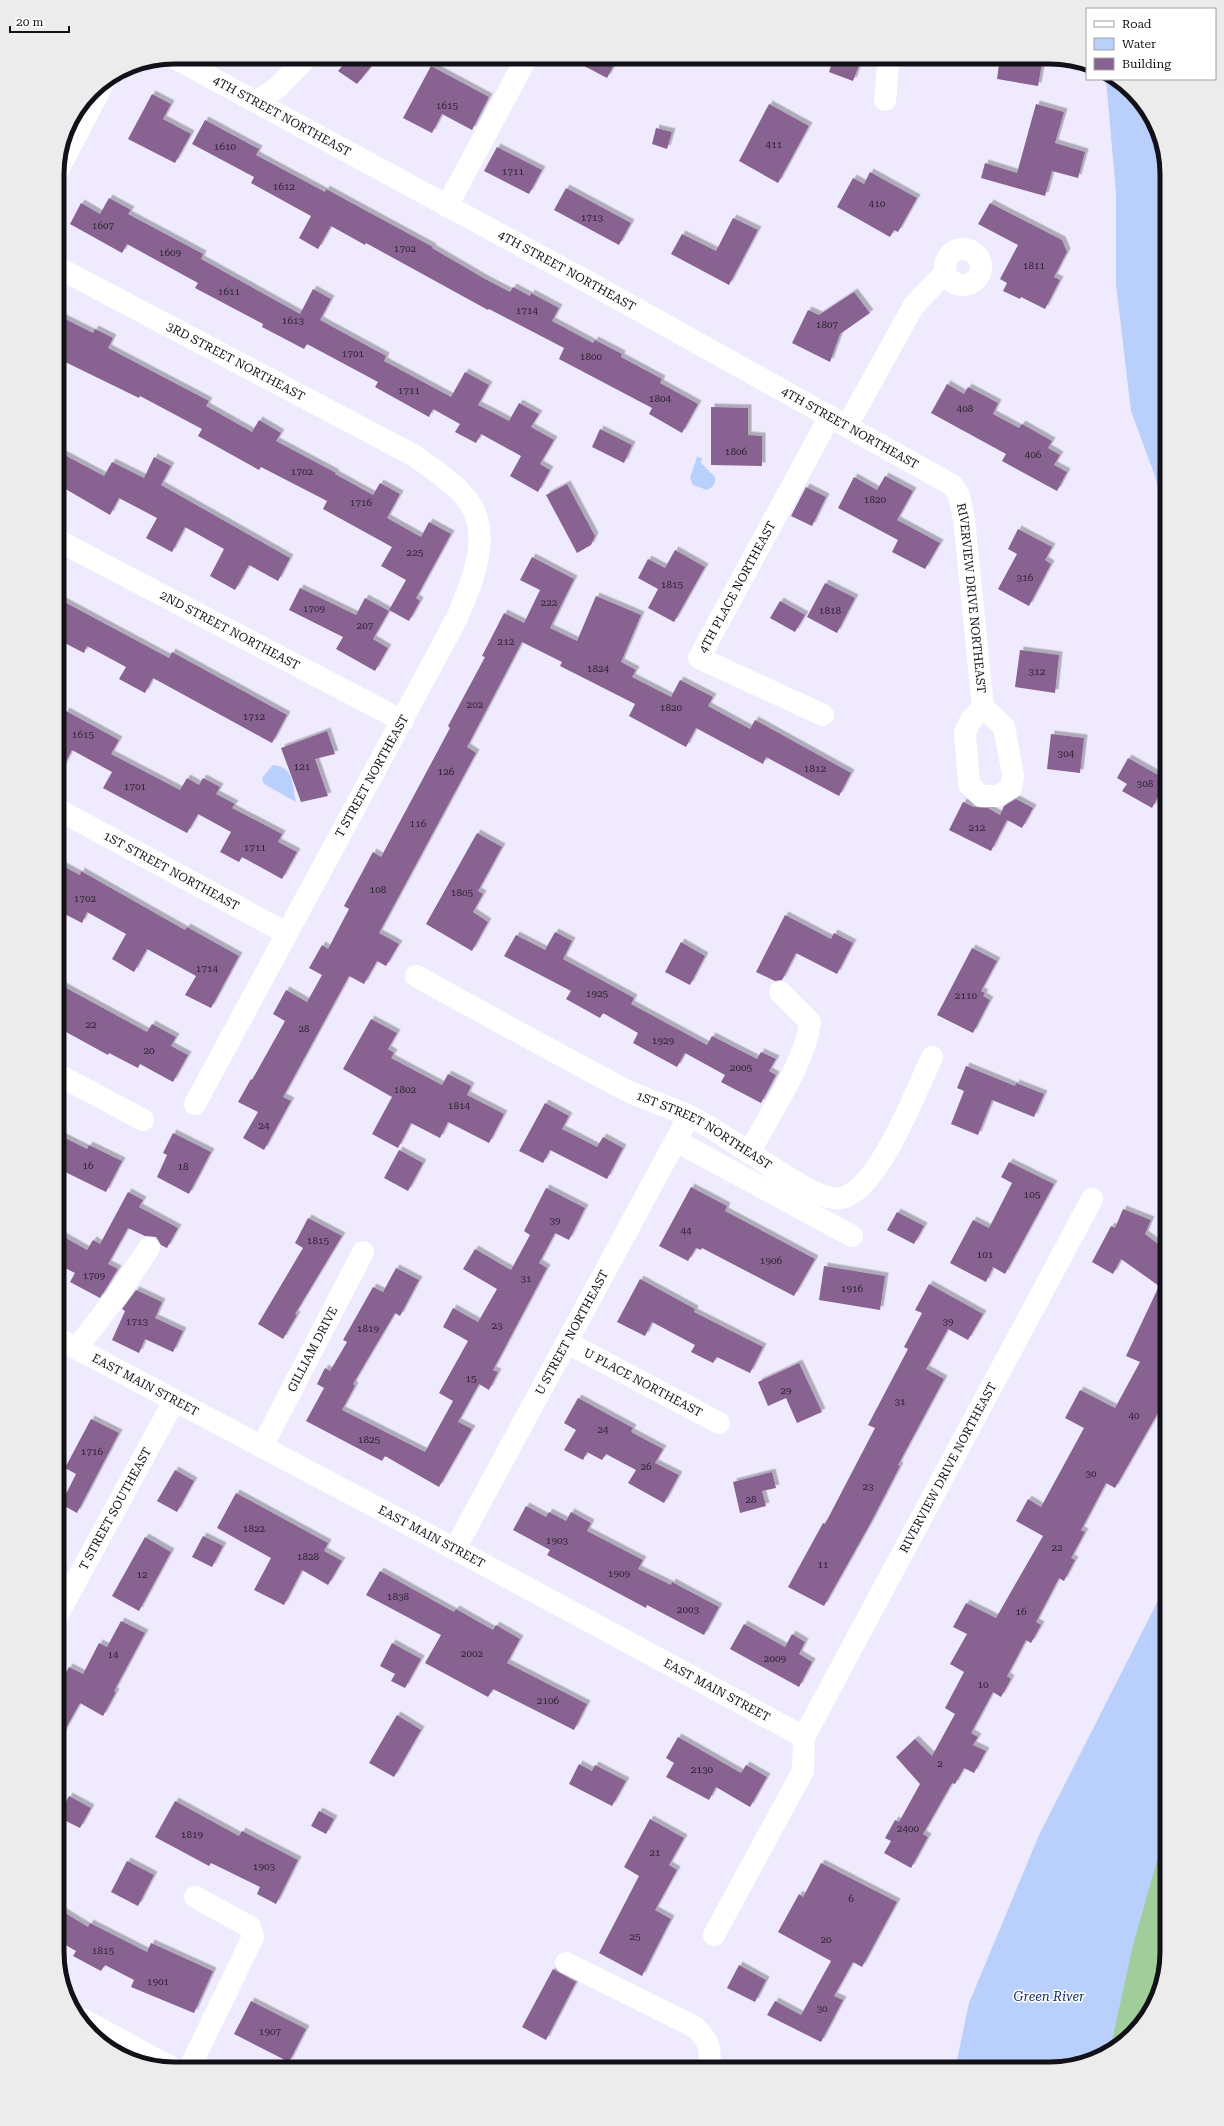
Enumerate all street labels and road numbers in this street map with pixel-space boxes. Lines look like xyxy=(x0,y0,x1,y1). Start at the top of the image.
street label: 4TH STREET NORTHEAST xyxy=(211,73,353,159)
street label: 4TH STREET NORTHEAST xyxy=(495,228,638,314)
street label: 3RD STREET NORTHEAST xyxy=(164,319,307,404)
street label: 4TH STREET NORTHEAST xyxy=(779,384,921,472)
street label: RIVERVIEW DRIVE NORTHEAST xyxy=(954,502,989,694)
street label: 4TH PLACE NORTHEAST xyxy=(696,519,779,655)
street label: 2ND STREET NORTHEAST xyxy=(158,588,302,673)
street label: T STREET NORTHEAST xyxy=(332,712,412,840)
street label: 1ST STREET NORTHEAST xyxy=(101,829,242,913)
street label: 1ST STREET NORTHEAST xyxy=(634,1089,774,1172)
street label: U STREET NORTHEAST xyxy=(533,1268,611,1397)
street label: GILLIAM DRIVE xyxy=(285,1304,340,1394)
street label: U PLACE NORTHEAST xyxy=(581,1346,705,1420)
street label: EAST MAIN STREET xyxy=(90,1351,201,1419)
street label: RIVERVIEW DRIVE NORTHEAST xyxy=(897,1380,999,1555)
street label: T STREET SOUTHEAST xyxy=(76,1445,154,1572)
street label: EAST MAIN STREET xyxy=(376,1503,487,1571)
street label: EAST MAIN STREET xyxy=(661,1656,773,1724)

